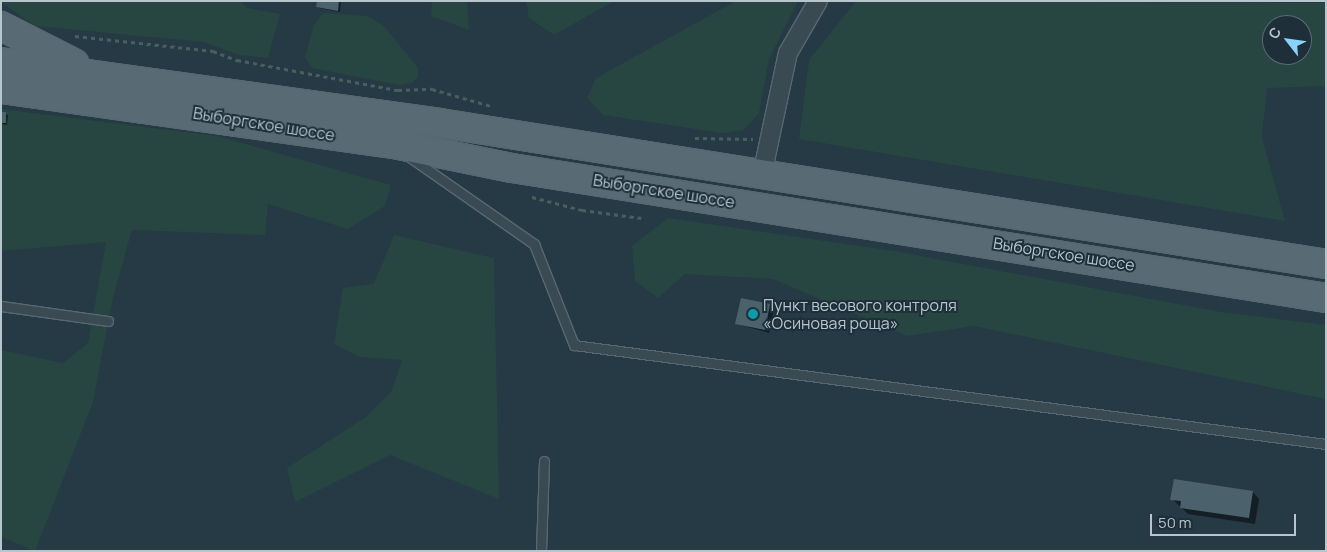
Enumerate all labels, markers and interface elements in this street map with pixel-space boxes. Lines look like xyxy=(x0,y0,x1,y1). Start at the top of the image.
north arrow xyxy=(1262,15,1312,65)
text: С xyxy=(1264,24,1285,42)
street label: Выборгское шоссе xyxy=(192,103,336,145)
street label: Выборгское шоссе xyxy=(592,170,736,212)
street label: Выборгское шоссе xyxy=(992,233,1136,275)
place label: Пункт весового контроля «Осиновая роща» xyxy=(763,295,957,333)
marker: Пункт весового контроля «Осиновая роща» xyxy=(747,308,759,320)
scale bar xyxy=(1152,504,1298,536)
text: 50 m xyxy=(1158,512,1192,533)

